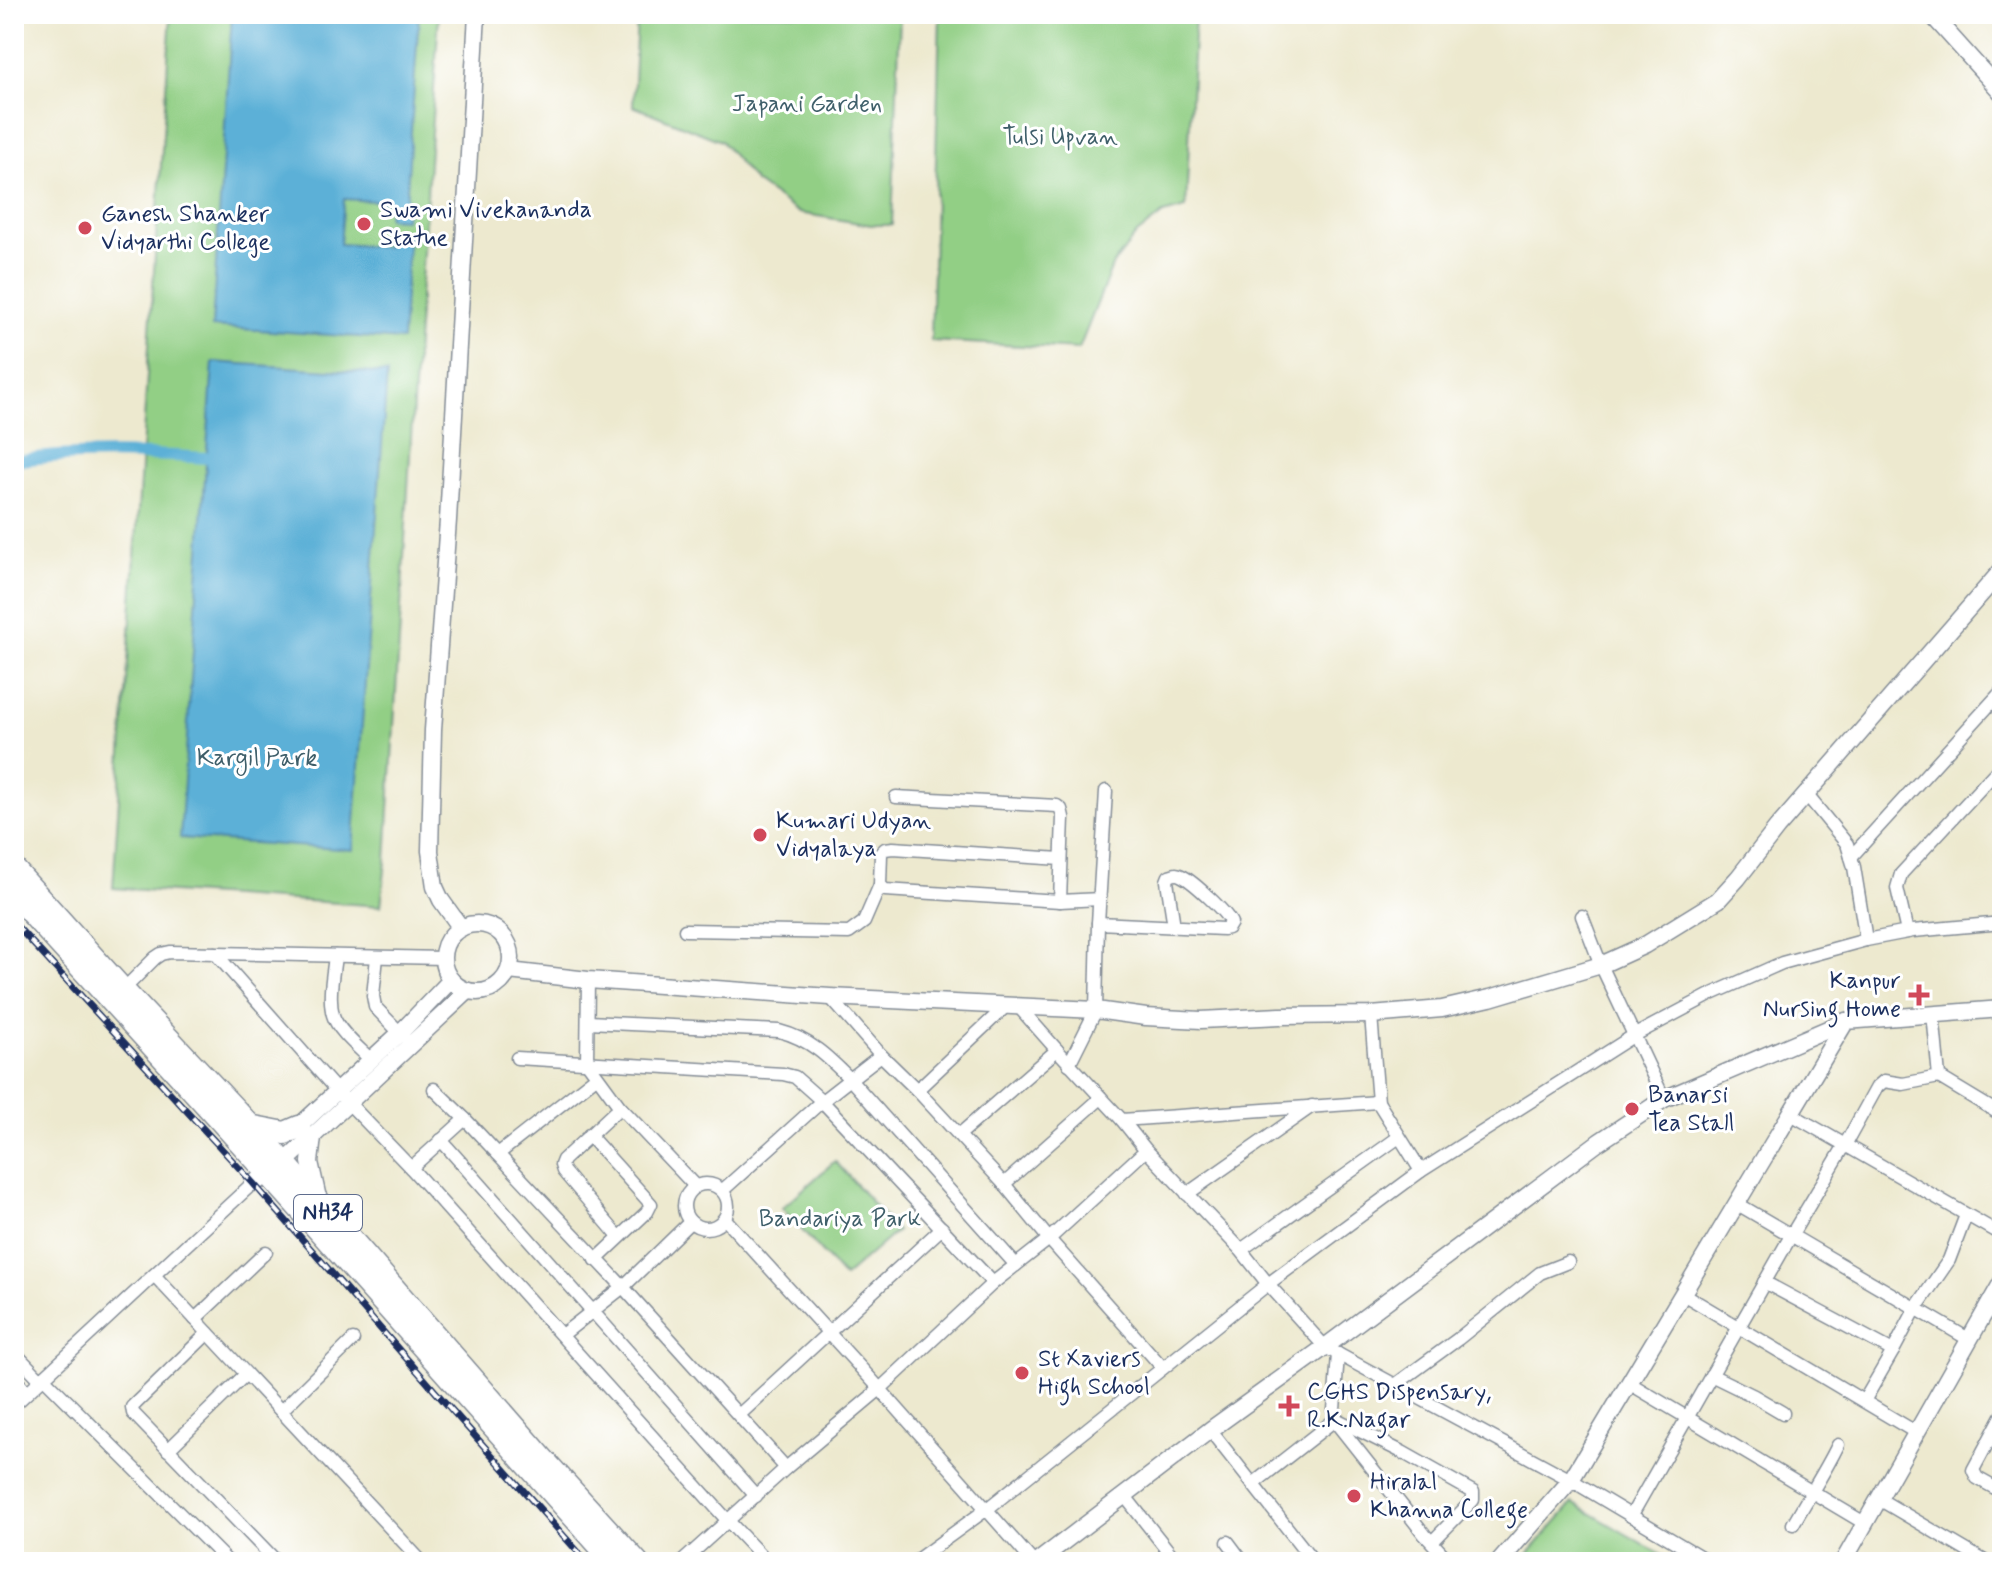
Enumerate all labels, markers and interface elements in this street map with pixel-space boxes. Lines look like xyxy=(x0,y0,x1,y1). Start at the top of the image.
park label: Japani Garden xyxy=(732,89,882,120)
park label: Tulsi Upvan xyxy=(1002,122,1118,153)
place label: Swami Vivekananda Statue xyxy=(380,195,592,254)
place label: Ganesh Shanker Vidyarthi College xyxy=(101,199,270,258)
marker: Swami Vivekananda Statue xyxy=(355,215,373,233)
marker: Ganesh Shanker Vidyarthi College xyxy=(76,219,94,237)
park label: Kargil Park xyxy=(197,743,317,776)
place label: Kumari Udyan Vidyalaya xyxy=(776,806,931,865)
marker: Kumari Udyan Vidyalaya xyxy=(751,826,769,844)
place label: Kanpur Nursing Home xyxy=(1763,966,1901,1028)
marker: Kanpur Nursing Home xyxy=(1908,984,1930,1006)
place label: Banarsi Tea Stall xyxy=(1648,1080,1735,1139)
marker: Banarsi Tea Stall xyxy=(1623,1100,1641,1118)
road number: NH34 xyxy=(294,1195,362,1231)
park label: Bandariya Park xyxy=(759,1204,921,1235)
place label: St Xaviers High School xyxy=(1038,1344,1150,1406)
marker: St Xaviers High School xyxy=(1013,1364,1031,1382)
place label: CGHS Dispensary, R.K.Nagar xyxy=(1307,1377,1491,1439)
marker: CGHS Dispensary, R.K.Nagar xyxy=(1278,1395,1300,1417)
place label: Hiralal Khanna College xyxy=(1370,1467,1528,1529)
marker: Hiralal Khanna College xyxy=(1345,1487,1363,1505)

